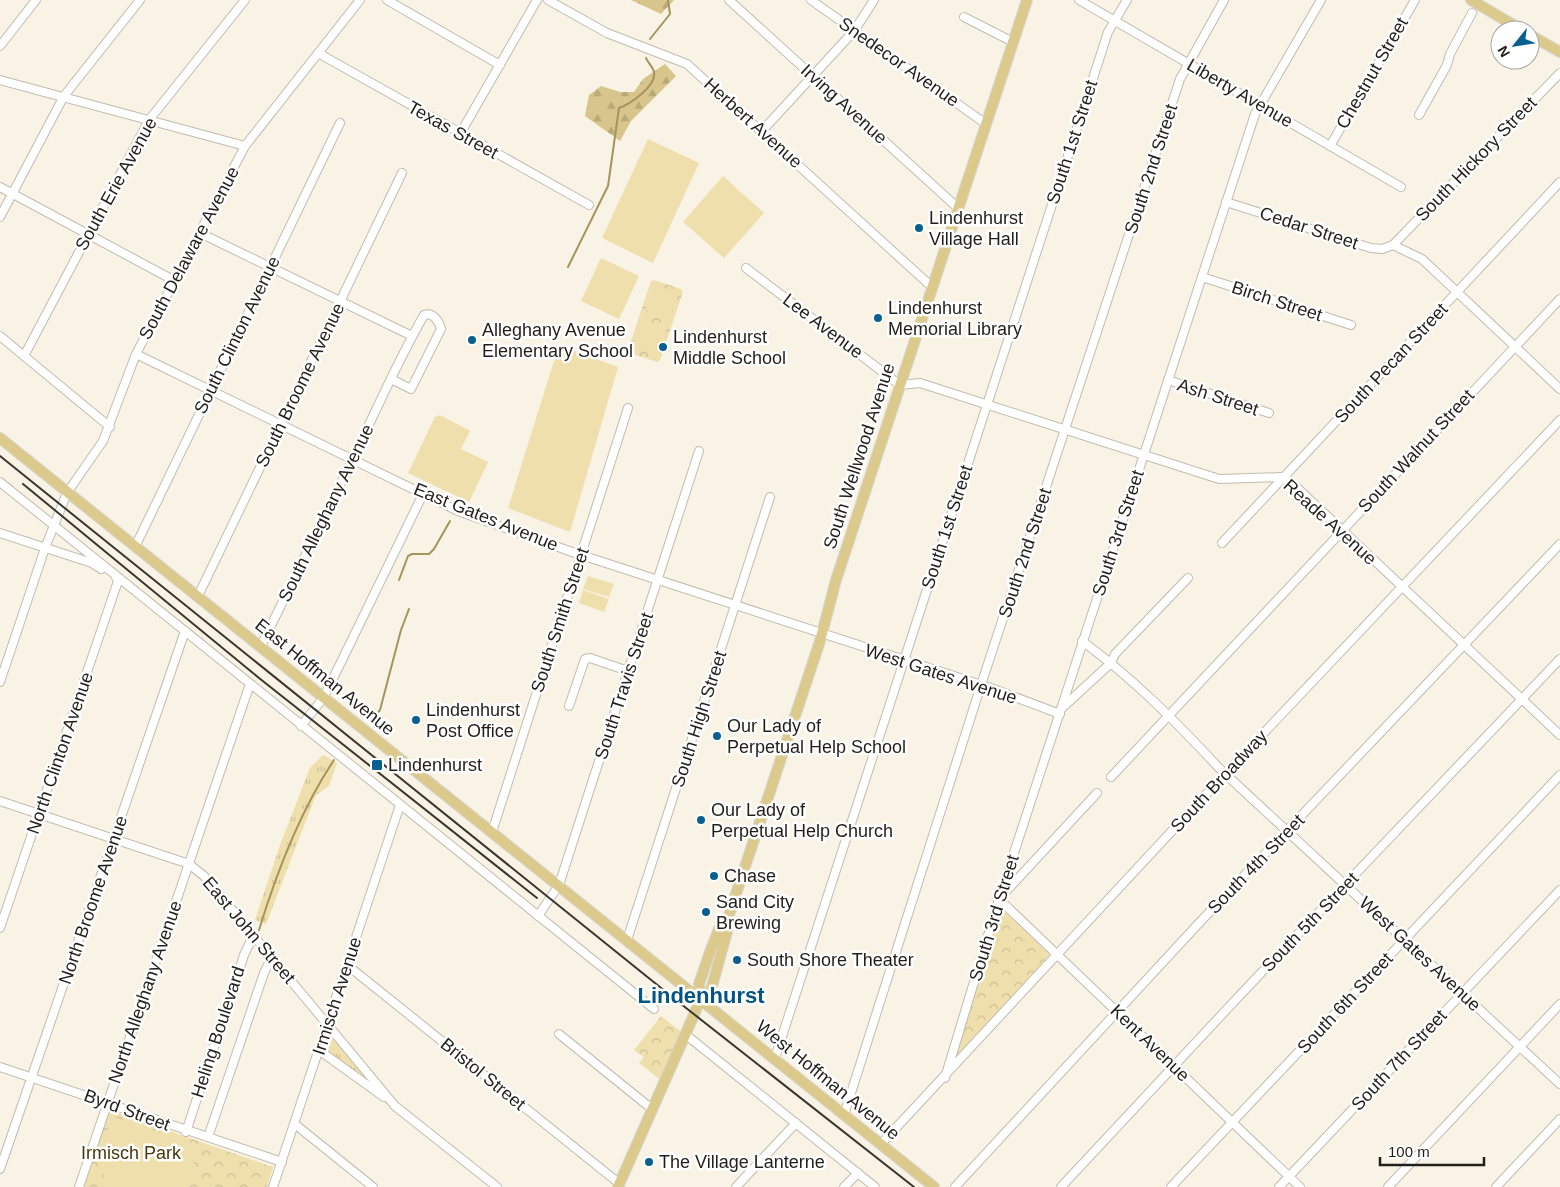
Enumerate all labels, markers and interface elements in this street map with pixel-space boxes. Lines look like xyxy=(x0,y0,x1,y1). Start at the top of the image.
street label: Snedecor Avenue xyxy=(835,13,963,111)
street label: Chestnut Street xyxy=(1332,14,1412,132)
north arrow xyxy=(1490,20,1540,70)
text: N xyxy=(1494,43,1513,60)
street label: Liberty Avenue xyxy=(1184,55,1296,131)
street label: Irving Avenue xyxy=(797,60,891,148)
street label: Herbert Avenue xyxy=(700,74,806,172)
street label: South 1st Street xyxy=(1043,78,1101,206)
street label: South Hickory Street xyxy=(1411,93,1541,225)
street label: Texas Street xyxy=(404,97,502,163)
street label: South 2nd Street xyxy=(1121,102,1181,236)
street label: South Erie Avenue xyxy=(71,114,161,254)
street label: South Delaware Avenue xyxy=(135,163,243,343)
street label: Cedar Street xyxy=(1257,203,1361,253)
place label: Lindenhurst Village Hall xyxy=(929,208,1023,249)
marker: Lindenhurst Village Hall xyxy=(913,222,925,234)
street label: South Clinton Avenue xyxy=(190,253,284,417)
street label: Birch Street xyxy=(1229,277,1325,325)
street label: Lee Avenue xyxy=(779,289,867,363)
place label: Lindenhurst Memorial Library xyxy=(888,298,1022,339)
street label: South Pecan Street xyxy=(1330,299,1452,427)
street label: South Broome Avenue xyxy=(252,300,348,470)
marker: Lindenhurst Memorial Library xyxy=(872,312,884,324)
place label: Alleghany Avenue Elementary School xyxy=(482,320,633,361)
place label: Lindenhurst Middle School xyxy=(673,327,786,368)
marker: Alleghany Avenue Elementary School xyxy=(466,334,478,346)
marker: Lindenhurst Middle School xyxy=(657,341,669,353)
street label: South Wellwood Avenue xyxy=(819,360,899,552)
street label: Ash Street xyxy=(1175,375,1261,419)
street label: South Walnut Street xyxy=(1354,386,1478,516)
street label: South Alleghany Avenue xyxy=(274,421,378,605)
street label: South 1st Street xyxy=(918,463,976,591)
street label: South 3rd Street xyxy=(1088,468,1148,598)
street label: Reade Avenue xyxy=(1280,475,1380,569)
street label: East Gates Avenue xyxy=(411,479,561,555)
street label: South 2nd Street xyxy=(995,486,1055,620)
street label: South Smith Street xyxy=(527,545,593,695)
street label: South Travis Street xyxy=(591,610,657,762)
street label: East Hoffman Avenue xyxy=(251,615,399,739)
street label: West Gates Avenue xyxy=(863,640,1019,708)
street label: South High Street xyxy=(668,648,730,790)
street label: North Clinton Avenue xyxy=(23,669,97,837)
place label: Lindenhurst Post Office xyxy=(426,700,520,741)
marker: Lindenhurst Post Office xyxy=(410,714,422,726)
place label: Our Lady of Perpetual Help School xyxy=(727,716,906,757)
street label: South Broadway xyxy=(1167,726,1271,836)
marker: Our Lady of Perpetual Help School xyxy=(711,730,723,742)
place label: Lindenhurst xyxy=(388,755,482,775)
marker: Lindenhurst xyxy=(370,758,384,772)
place label: Our Lady of Perpetual Help Church xyxy=(711,800,893,841)
street label: South 4th Street xyxy=(1204,810,1308,918)
street label: North Broome Avenue xyxy=(55,813,131,987)
marker: Our Lady of Perpetual Help Church xyxy=(695,814,707,826)
street label: South 3rd Street xyxy=(965,852,1023,984)
place label: Chase xyxy=(724,866,776,886)
street label: South 5th Street xyxy=(1258,868,1362,976)
marker: Chase xyxy=(708,870,720,882)
street label: East John Street xyxy=(199,873,299,987)
place label: Sand City Brewing xyxy=(716,892,794,933)
street label: West Gates Avenue xyxy=(1355,893,1485,1015)
street label: North Alleghany Avenue xyxy=(104,898,186,1086)
marker: Sand City Brewing xyxy=(700,906,712,918)
street label: Irmisch Avenue xyxy=(309,935,365,1057)
street label: South 6th Street xyxy=(1293,949,1397,1057)
place label: South Shore Theater xyxy=(747,950,914,970)
marker: South Shore Theater xyxy=(731,954,743,966)
street label: Heling Boulevard xyxy=(187,964,249,1100)
district label: Lindenhurst xyxy=(637,983,765,1008)
street label: Kent Avenue xyxy=(1106,1000,1194,1086)
street label: South 7th Street xyxy=(1347,1006,1451,1114)
street label: West Hoffman Avenue xyxy=(752,1016,904,1144)
street label: Bristol Street xyxy=(437,1034,529,1114)
street label: Byrd Street xyxy=(81,1085,173,1135)
scale bar xyxy=(1380,1134,1484,1166)
park label: Irmisch Park xyxy=(81,1143,182,1163)
text: 100 m xyxy=(1388,1143,1430,1160)
place label: The Village Lanterne xyxy=(659,1152,825,1172)
marker: The Village Lanterne xyxy=(643,1156,655,1168)

